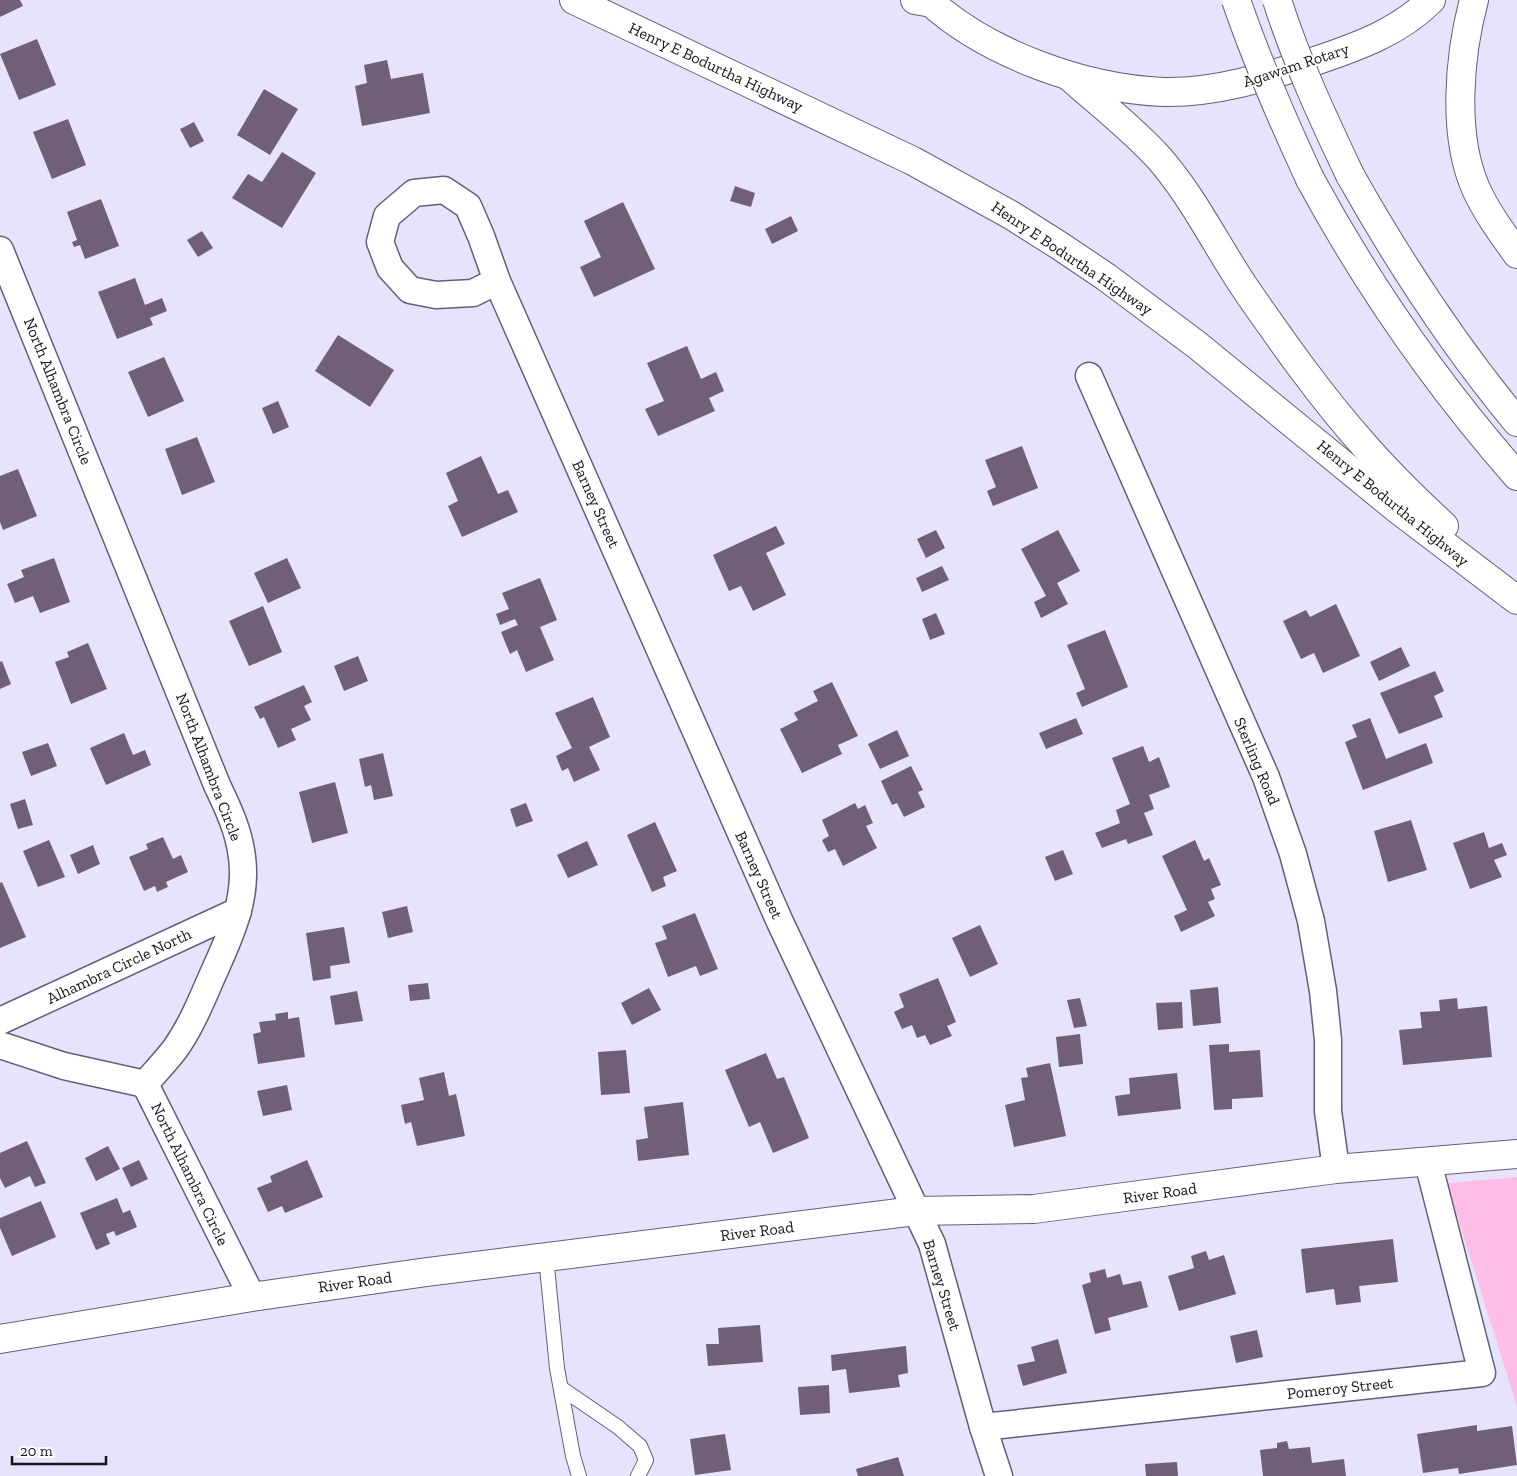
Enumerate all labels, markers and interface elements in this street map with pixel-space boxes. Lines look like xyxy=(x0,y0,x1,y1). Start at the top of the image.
street label: Henry E Bodurtha Highway xyxy=(626,18,807,116)
street label: Agawam Rotary xyxy=(1241,39,1352,91)
street label: Henry E Bodurtha Highway xyxy=(988,197,1157,319)
street label: North Alhambra Circle xyxy=(20,315,96,467)
street label: Henry E Bodurtha Highway xyxy=(1313,436,1473,571)
street label: Barney Street xyxy=(568,457,624,551)
street label: North Alhambra Circle xyxy=(172,690,246,844)
street label: Sterling Road xyxy=(1230,714,1284,808)
street label: Barney Street xyxy=(731,828,787,922)
street label: Alhambra Circle North xyxy=(44,924,194,1008)
street label: North Alhambra Circle xyxy=(147,1099,233,1249)
street label: River Road xyxy=(1122,1178,1198,1208)
street label: River Road xyxy=(719,1217,795,1245)
street label: Barney Street xyxy=(919,1237,965,1333)
street label: River Road xyxy=(317,1267,393,1297)
street label: Pomeroy Street xyxy=(1286,1373,1394,1403)
scale bar xyxy=(12,1434,106,1466)
text: 20 m xyxy=(20,1442,53,1460)

